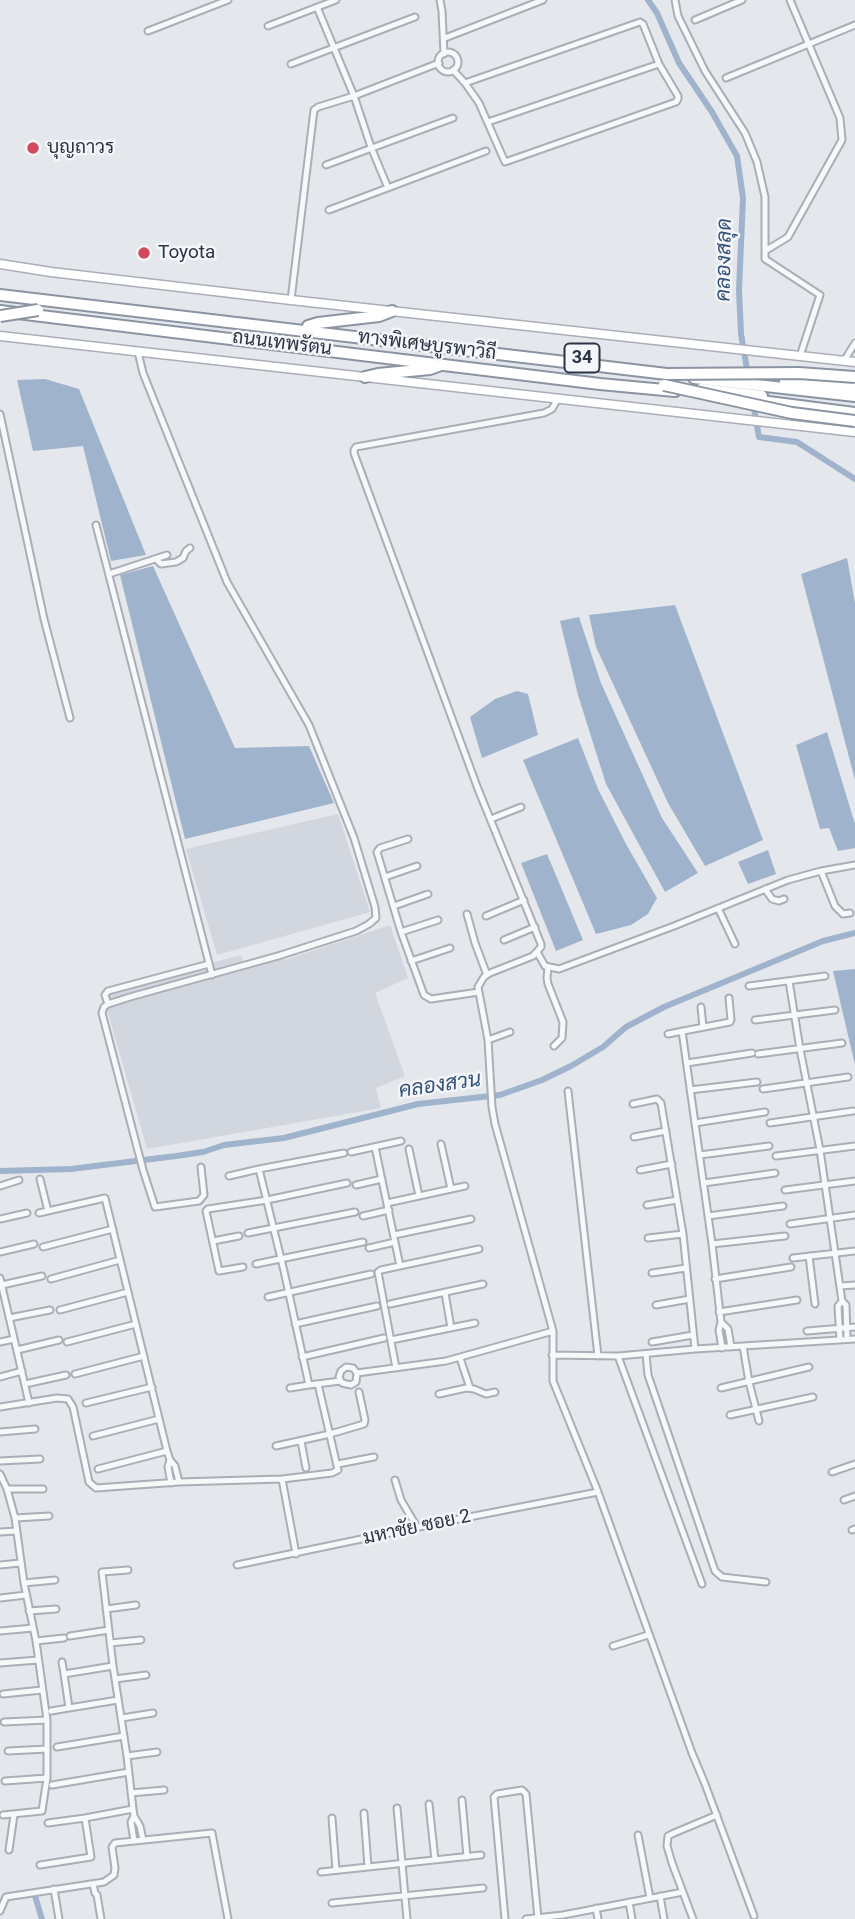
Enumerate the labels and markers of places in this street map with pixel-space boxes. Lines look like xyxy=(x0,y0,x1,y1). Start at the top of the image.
place label: บุญถาวร xyxy=(47,137,114,159)
marker: บุญถาวร xyxy=(25,140,41,156)
place label: Toyota xyxy=(158,242,215,264)
marker: Toyota xyxy=(136,245,152,261)

